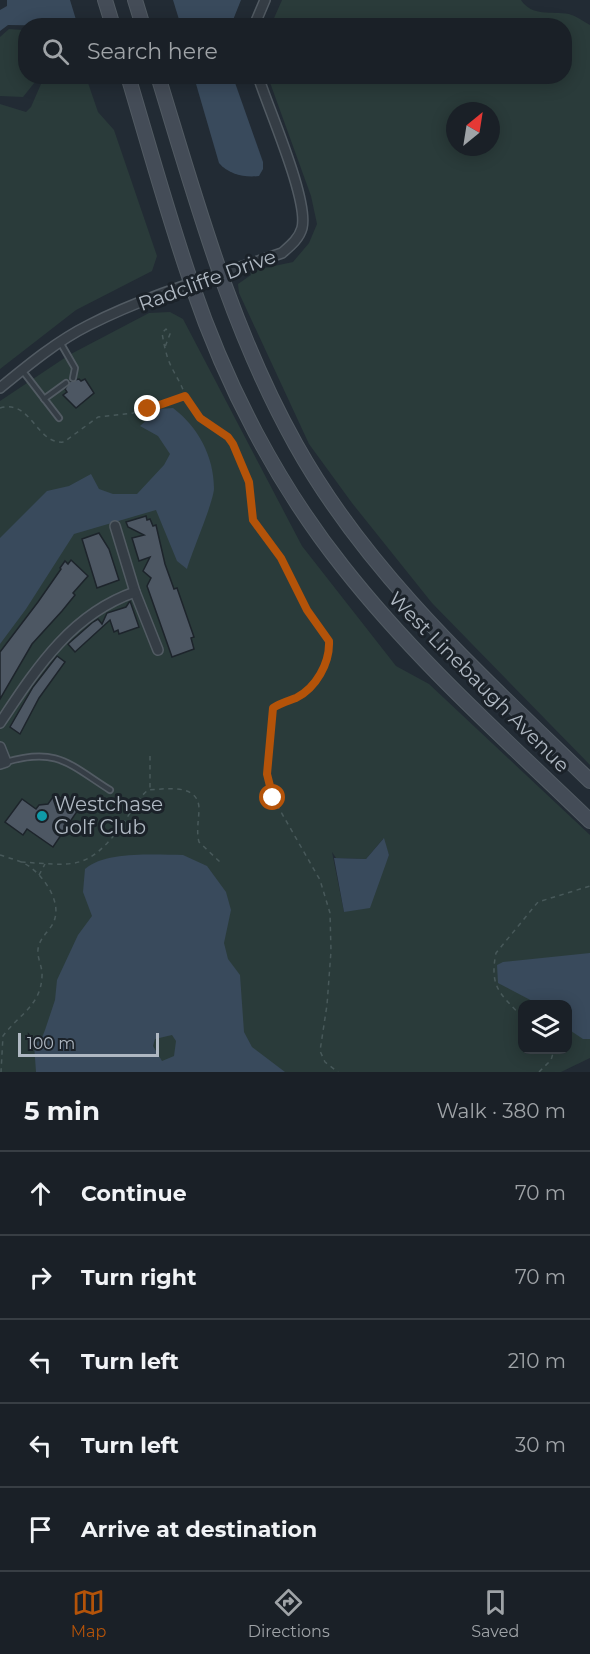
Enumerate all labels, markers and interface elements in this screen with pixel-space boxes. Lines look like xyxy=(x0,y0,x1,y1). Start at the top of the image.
search box xyxy=(18,18,572,84)
icon: search xyxy=(39,35,72,68)
text: Search here xyxy=(87,38,218,65)
north arrow xyxy=(446,102,500,156)
street label: Radcliffe Drive xyxy=(135,244,279,316)
route end xyxy=(134,395,160,421)
street label: West Linebaugh Avenue xyxy=(384,587,574,777)
route start xyxy=(259,784,285,810)
place label: Westchase Golf Club xyxy=(54,792,163,839)
marker: Westchase Golf Club xyxy=(35,809,49,823)
map controls xyxy=(518,1000,572,1054)
button: layers xyxy=(518,1000,572,1054)
scale bar xyxy=(18,1030,159,1058)
text: 100 m xyxy=(27,1034,75,1053)
text: 5 min xyxy=(24,1095,100,1127)
text: Walk · 380 m xyxy=(436,1099,566,1123)
icon: ahead xyxy=(24,1177,57,1210)
text: Continue xyxy=(81,1180,187,1207)
text: 70 m xyxy=(515,1181,566,1205)
icon: right xyxy=(24,1261,57,1294)
text: Turn right xyxy=(81,1264,196,1291)
text: 70 m xyxy=(515,1265,566,1289)
icon: left xyxy=(24,1345,57,1378)
text: Turn left xyxy=(81,1348,179,1375)
text: 210 m xyxy=(508,1349,566,1373)
icon: left xyxy=(24,1429,57,1462)
text: Turn left xyxy=(81,1432,179,1459)
text: 30 m xyxy=(515,1433,566,1457)
icon: arrive xyxy=(24,1513,57,1546)
text: Arrive at destination xyxy=(81,1516,317,1543)
tab: Map xyxy=(71,1586,106,1641)
tab: Directions xyxy=(248,1586,330,1641)
tab: Saved xyxy=(471,1586,519,1641)

